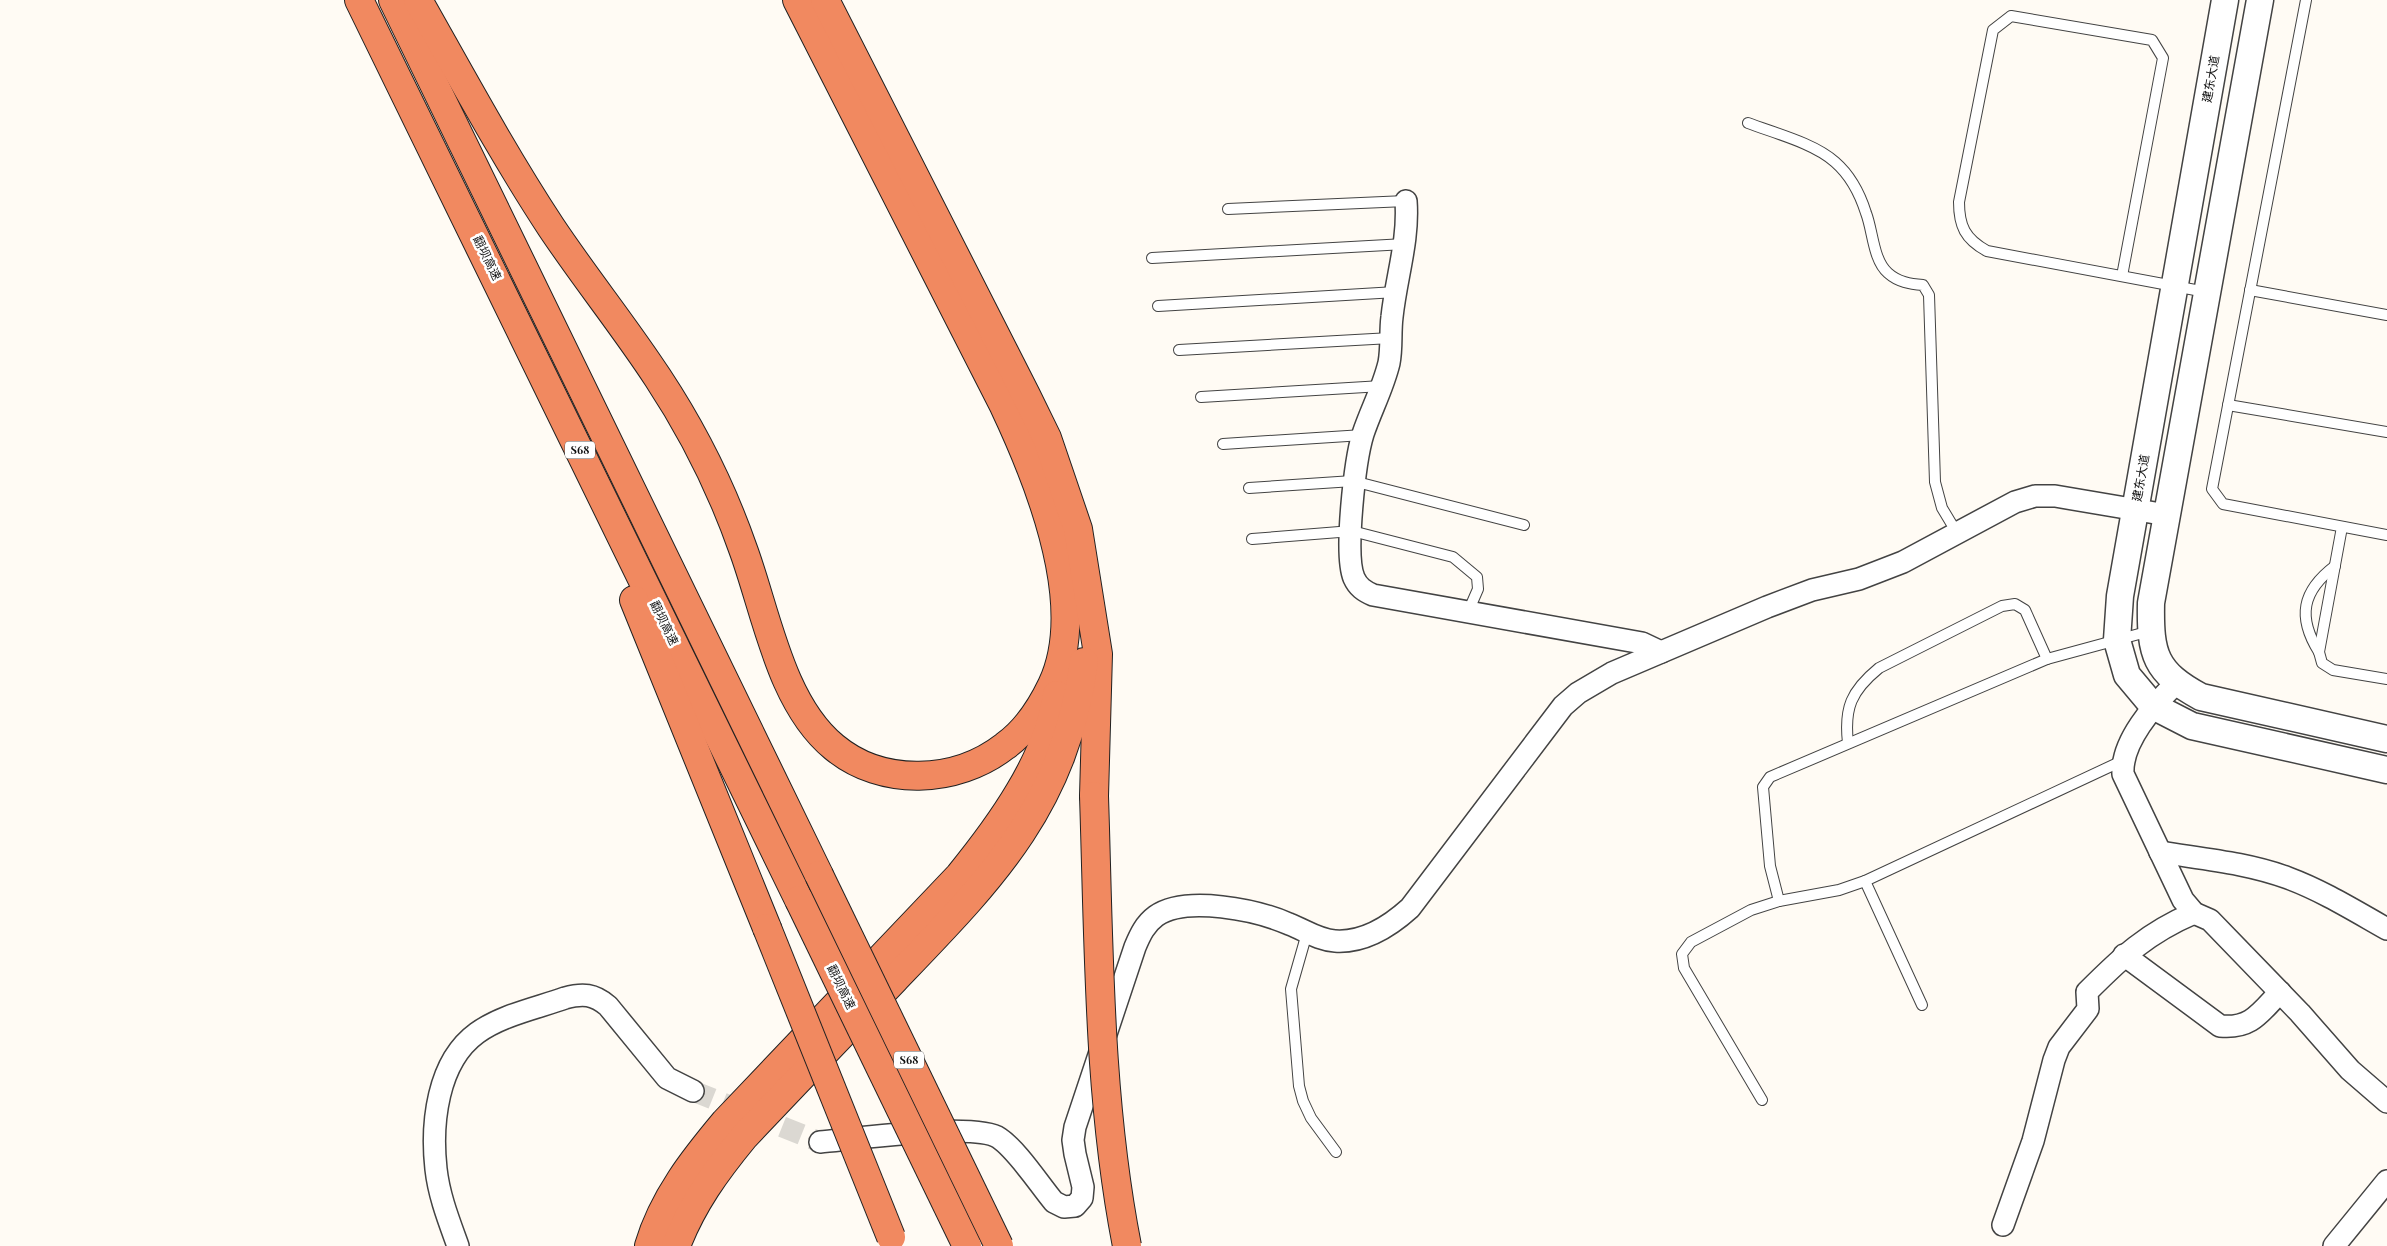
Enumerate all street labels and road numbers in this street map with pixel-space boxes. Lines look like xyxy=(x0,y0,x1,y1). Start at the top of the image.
street label: 建东大道 xyxy=(2198,54,2222,104)
street label: 翻坝高速 xyxy=(470,232,506,283)
road number: S68 xyxy=(565,442,595,458)
street label: 建东大道 xyxy=(2128,453,2152,503)
street label: 翻坝高速 xyxy=(647,597,683,648)
street label: 翻坝高速 xyxy=(824,961,860,1012)
road number: S68 xyxy=(894,1052,924,1068)

